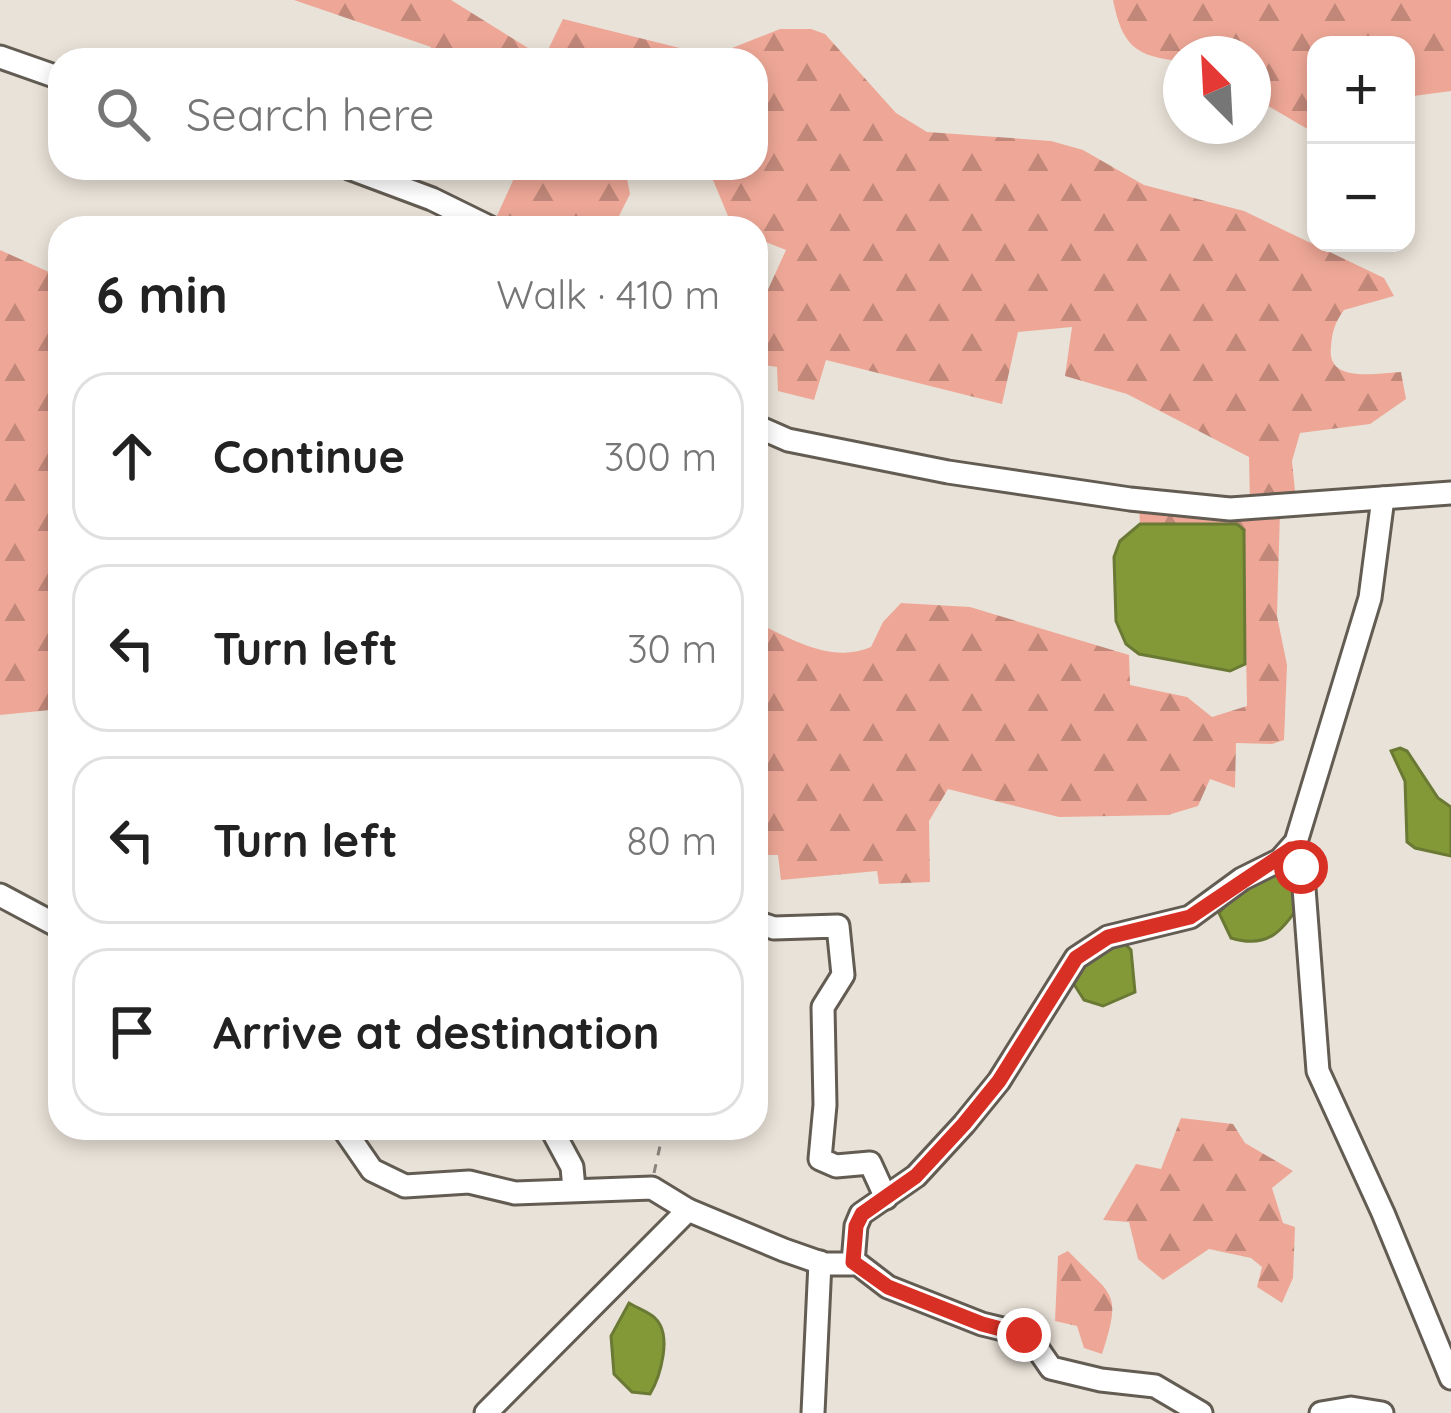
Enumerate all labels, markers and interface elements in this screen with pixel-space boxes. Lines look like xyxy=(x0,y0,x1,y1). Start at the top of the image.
north arrow xyxy=(1163,36,1271,144)
map controls xyxy=(1307,36,1415,252)
button: + xyxy=(1307,36,1415,144)
search box xyxy=(48,48,768,180)
icon: search xyxy=(90,81,156,147)
text: Search here xyxy=(186,86,434,142)
button: − xyxy=(1307,144,1415,252)
text: 6 min xyxy=(96,262,228,326)
text: Walk · 410 m xyxy=(496,270,720,319)
icon: ahead xyxy=(99,423,165,489)
text: Continue xyxy=(213,428,405,484)
text: 300 m xyxy=(604,432,717,481)
icon: left xyxy=(99,615,165,681)
text: Turn left xyxy=(213,620,398,676)
text: 30 m xyxy=(627,624,717,673)
icon: left xyxy=(99,807,165,873)
text: Turn left xyxy=(213,812,398,868)
text: 80 m xyxy=(627,816,717,865)
route start xyxy=(1274,840,1328,894)
icon: arrive xyxy=(99,999,165,1065)
text: Arrive at destination xyxy=(213,1004,659,1060)
route end xyxy=(997,1308,1051,1362)

